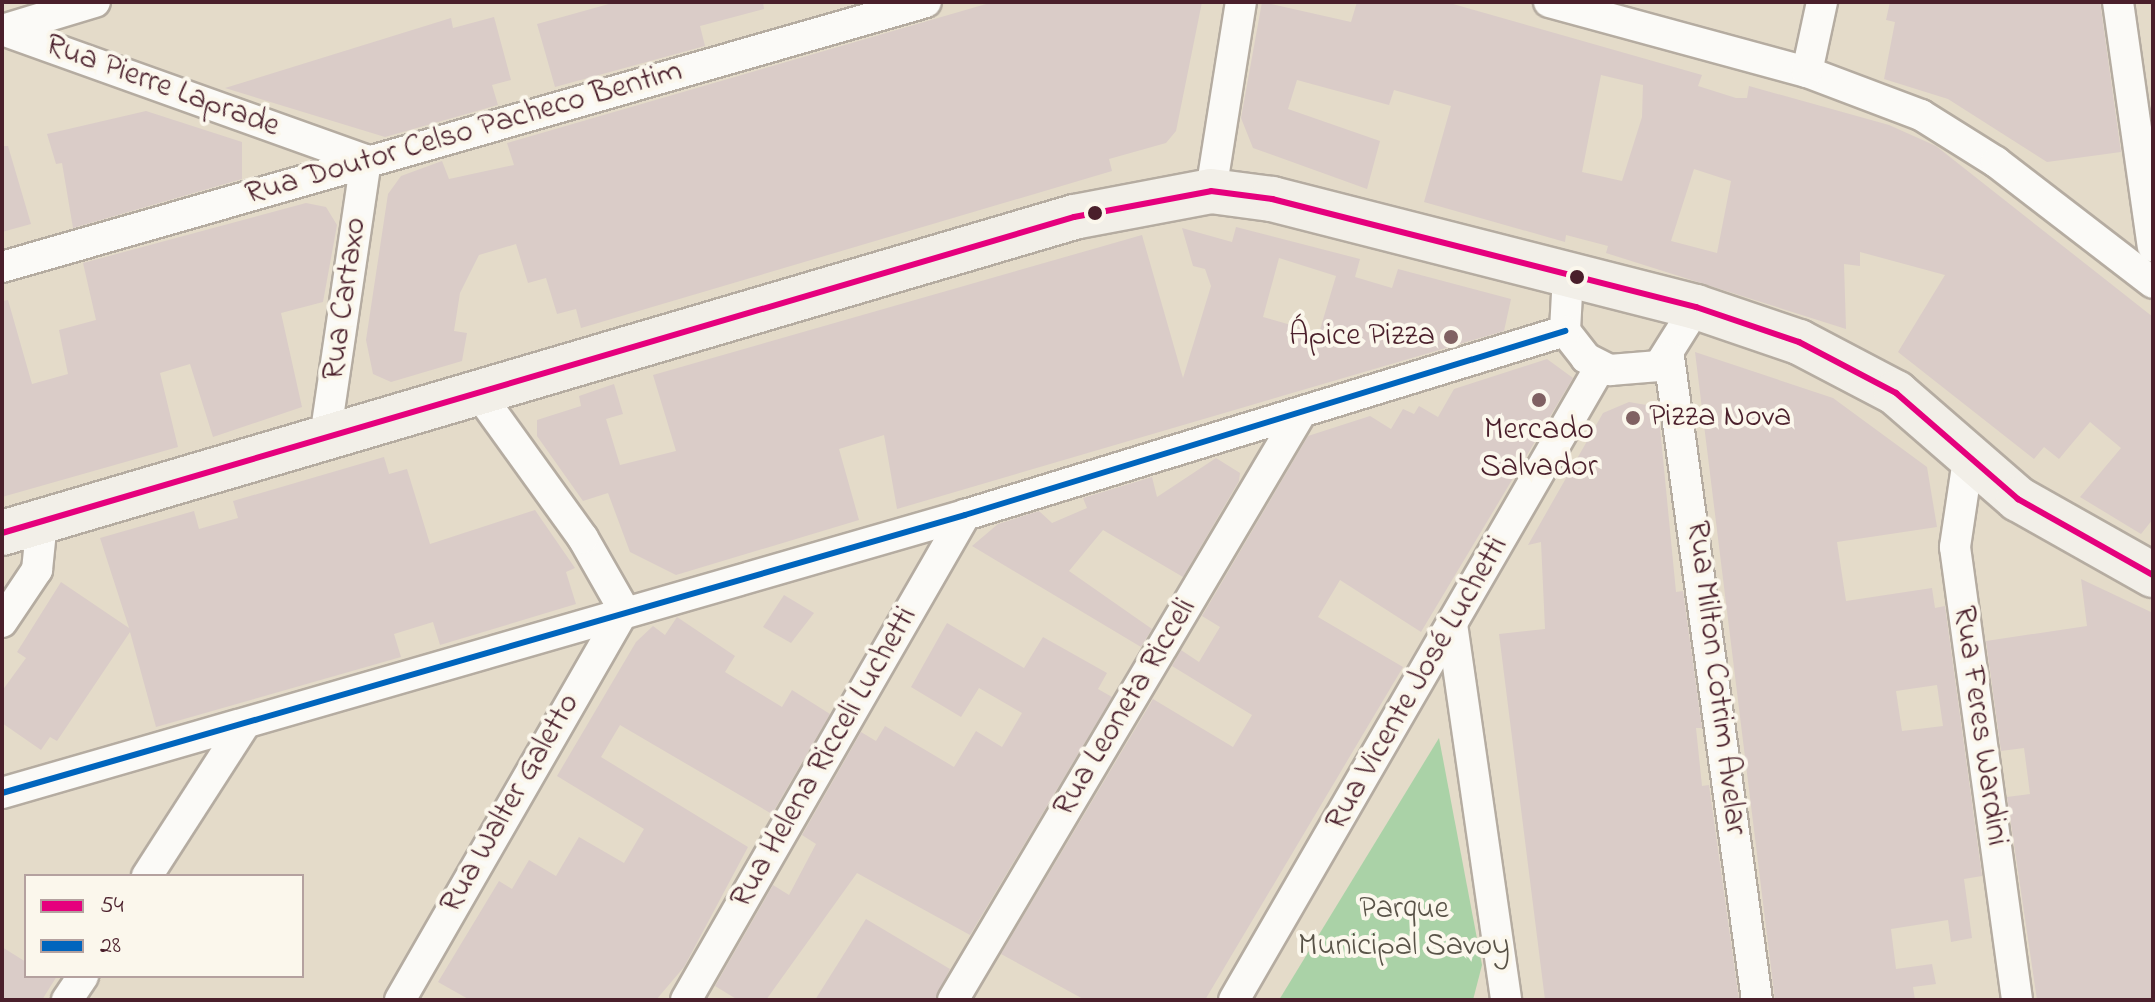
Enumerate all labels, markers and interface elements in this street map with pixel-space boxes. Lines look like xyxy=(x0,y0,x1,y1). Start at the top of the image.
street label: Rua Pierre Laprade xyxy=(40,27,284,147)
street label: Rua Doutor Celso Pacheco Bentim xyxy=(241,53,687,215)
unlabelled marker xyxy=(1087,205,1103,221)
street label: Rua Cartaxo xyxy=(316,215,376,383)
unlabelled marker xyxy=(1569,269,1585,285)
place label: Ápice Pizza xyxy=(1289,318,1435,356)
marker: Ápice Pizza xyxy=(1442,328,1460,346)
marker: Mercado Salvador xyxy=(1530,391,1548,409)
place label: Pizza Nova xyxy=(1649,399,1791,437)
marker: Pizza Nova xyxy=(1624,409,1642,427)
place label: Mercado Salvador xyxy=(1480,413,1598,488)
street label: Rua Milton Cotrim Avelar xyxy=(1677,519,1753,837)
street label: Rua Vicente José Luchetti xyxy=(1318,530,1518,838)
street label: Rua Leoneta Ricceli xyxy=(1046,592,1206,824)
street label: Rua Helena Ricceli Luchetti xyxy=(723,601,927,915)
street label: Rua Feres Wardini xyxy=(1943,603,2015,849)
street label: Rua Walter Galetto xyxy=(433,688,589,920)
legend xyxy=(24,874,304,978)
text: 54 xyxy=(100,889,124,924)
park label: Parque Municipal Savoy xyxy=(1298,892,1510,967)
text: 28 xyxy=(100,929,121,964)

